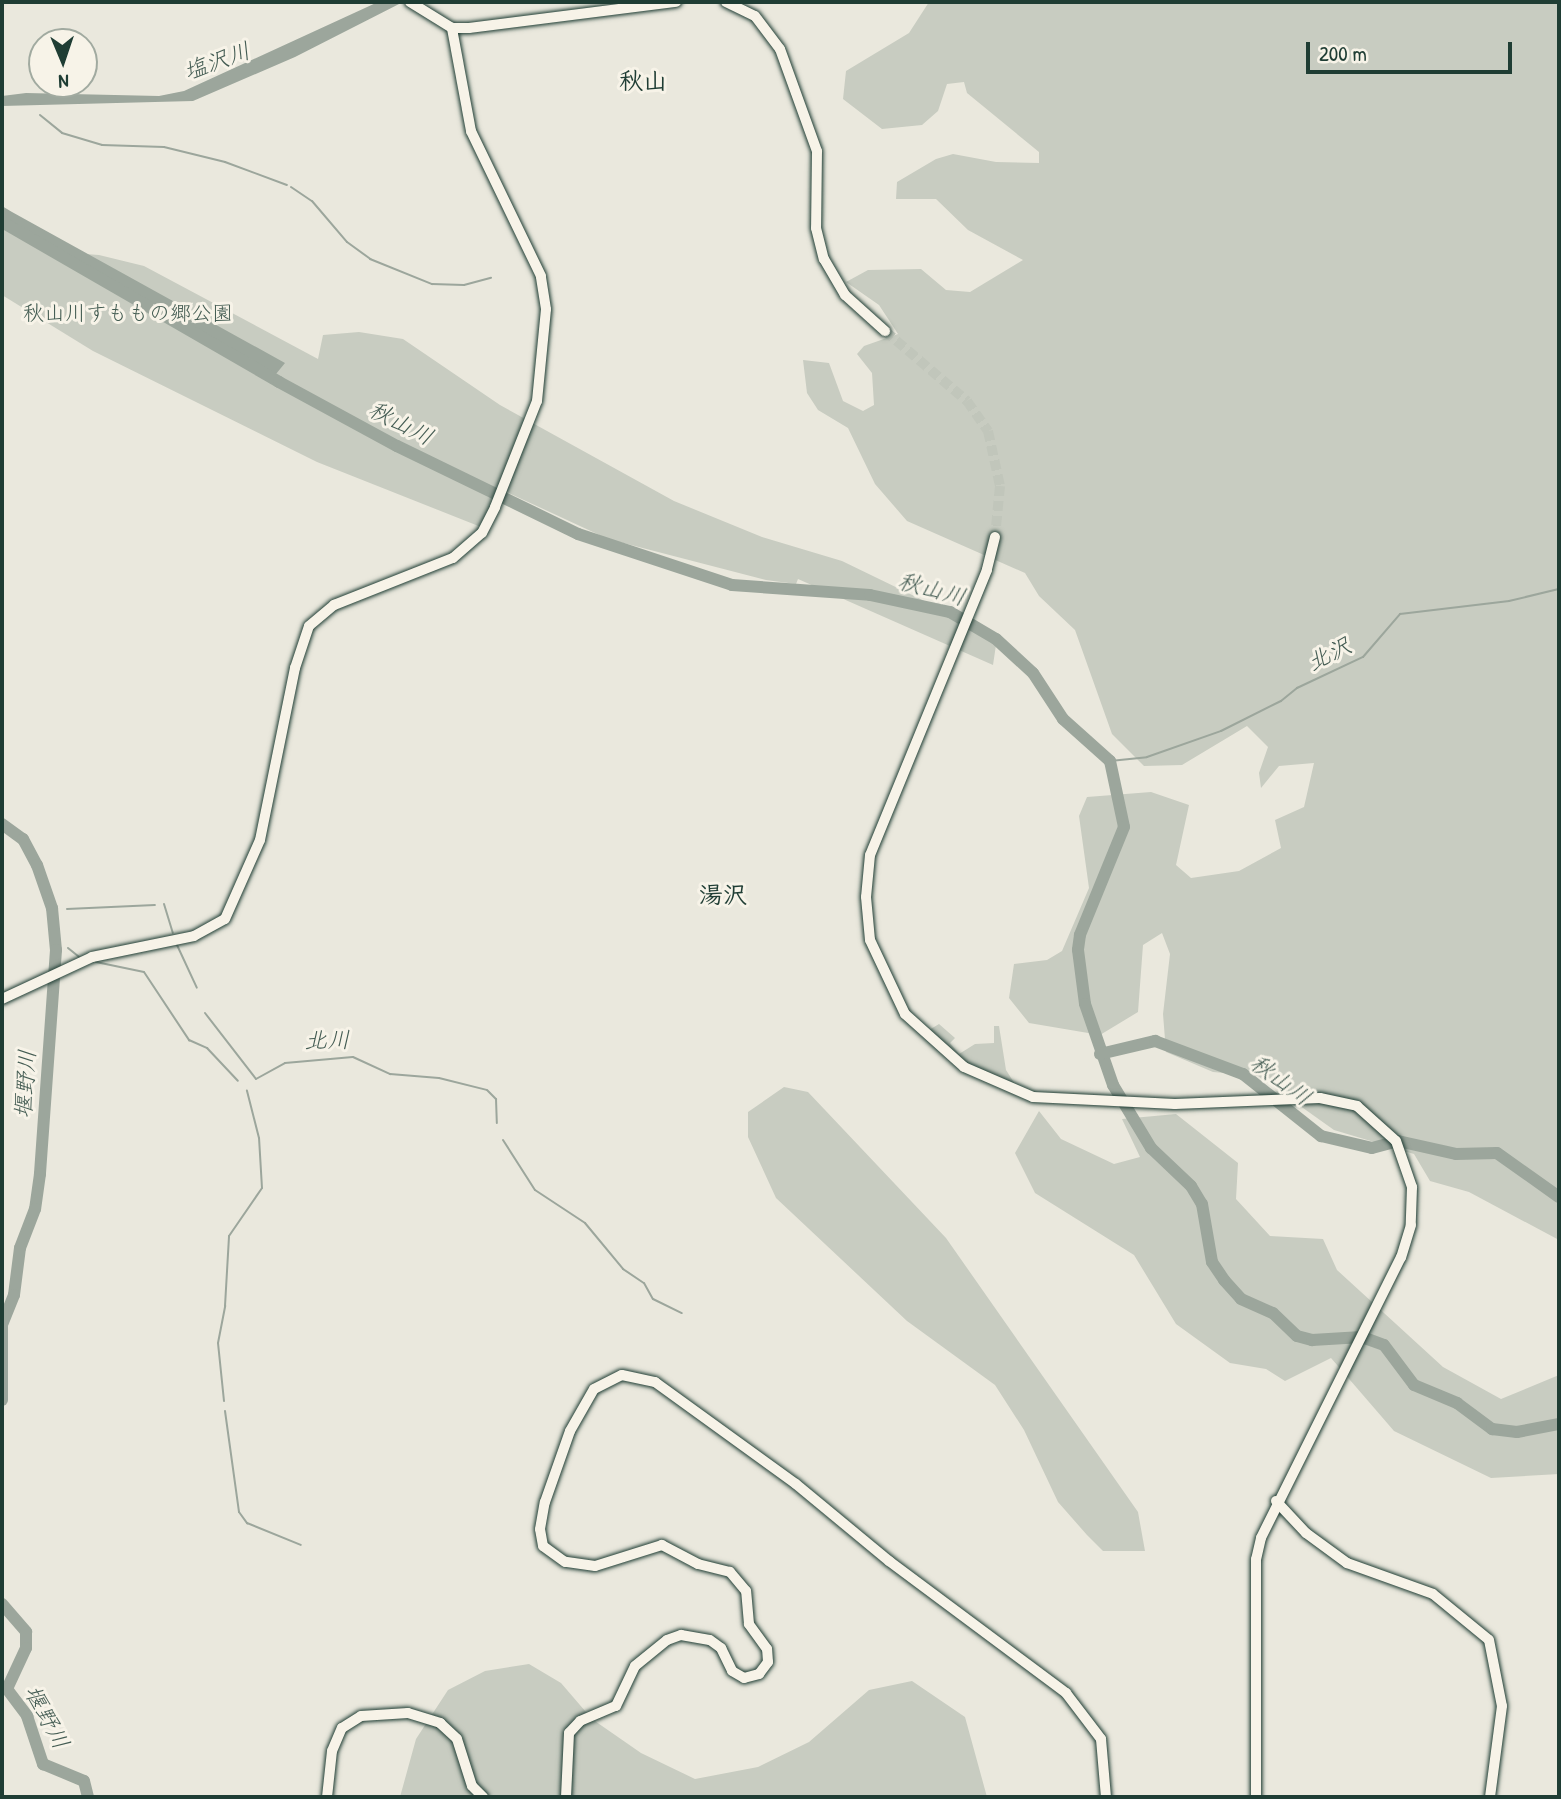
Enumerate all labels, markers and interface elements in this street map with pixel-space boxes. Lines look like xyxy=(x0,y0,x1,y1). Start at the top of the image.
north arrow xyxy=(28,28,98,98)
scale bar xyxy=(1309,28,1516,72)
water label: 塩沢川 xyxy=(180,36,254,86)
text: 200 m xyxy=(1319,39,1367,68)
district label: 秋山 xyxy=(619,67,667,95)
text: N xyxy=(58,69,69,95)
park label: 秋山川すももの郷公園 xyxy=(23,300,233,326)
water label: 秋山川 xyxy=(364,395,438,451)
water label: 秋山川 xyxy=(895,567,969,611)
water label: 北沢 xyxy=(1302,631,1356,677)
district label: 湯沢 xyxy=(699,881,747,909)
water label: 北川 xyxy=(304,1026,350,1054)
water label: 堰野川 xyxy=(9,1049,41,1119)
water label: 秋山川 xyxy=(1245,1049,1317,1111)
water label: 堰野川 xyxy=(19,1680,75,1754)

